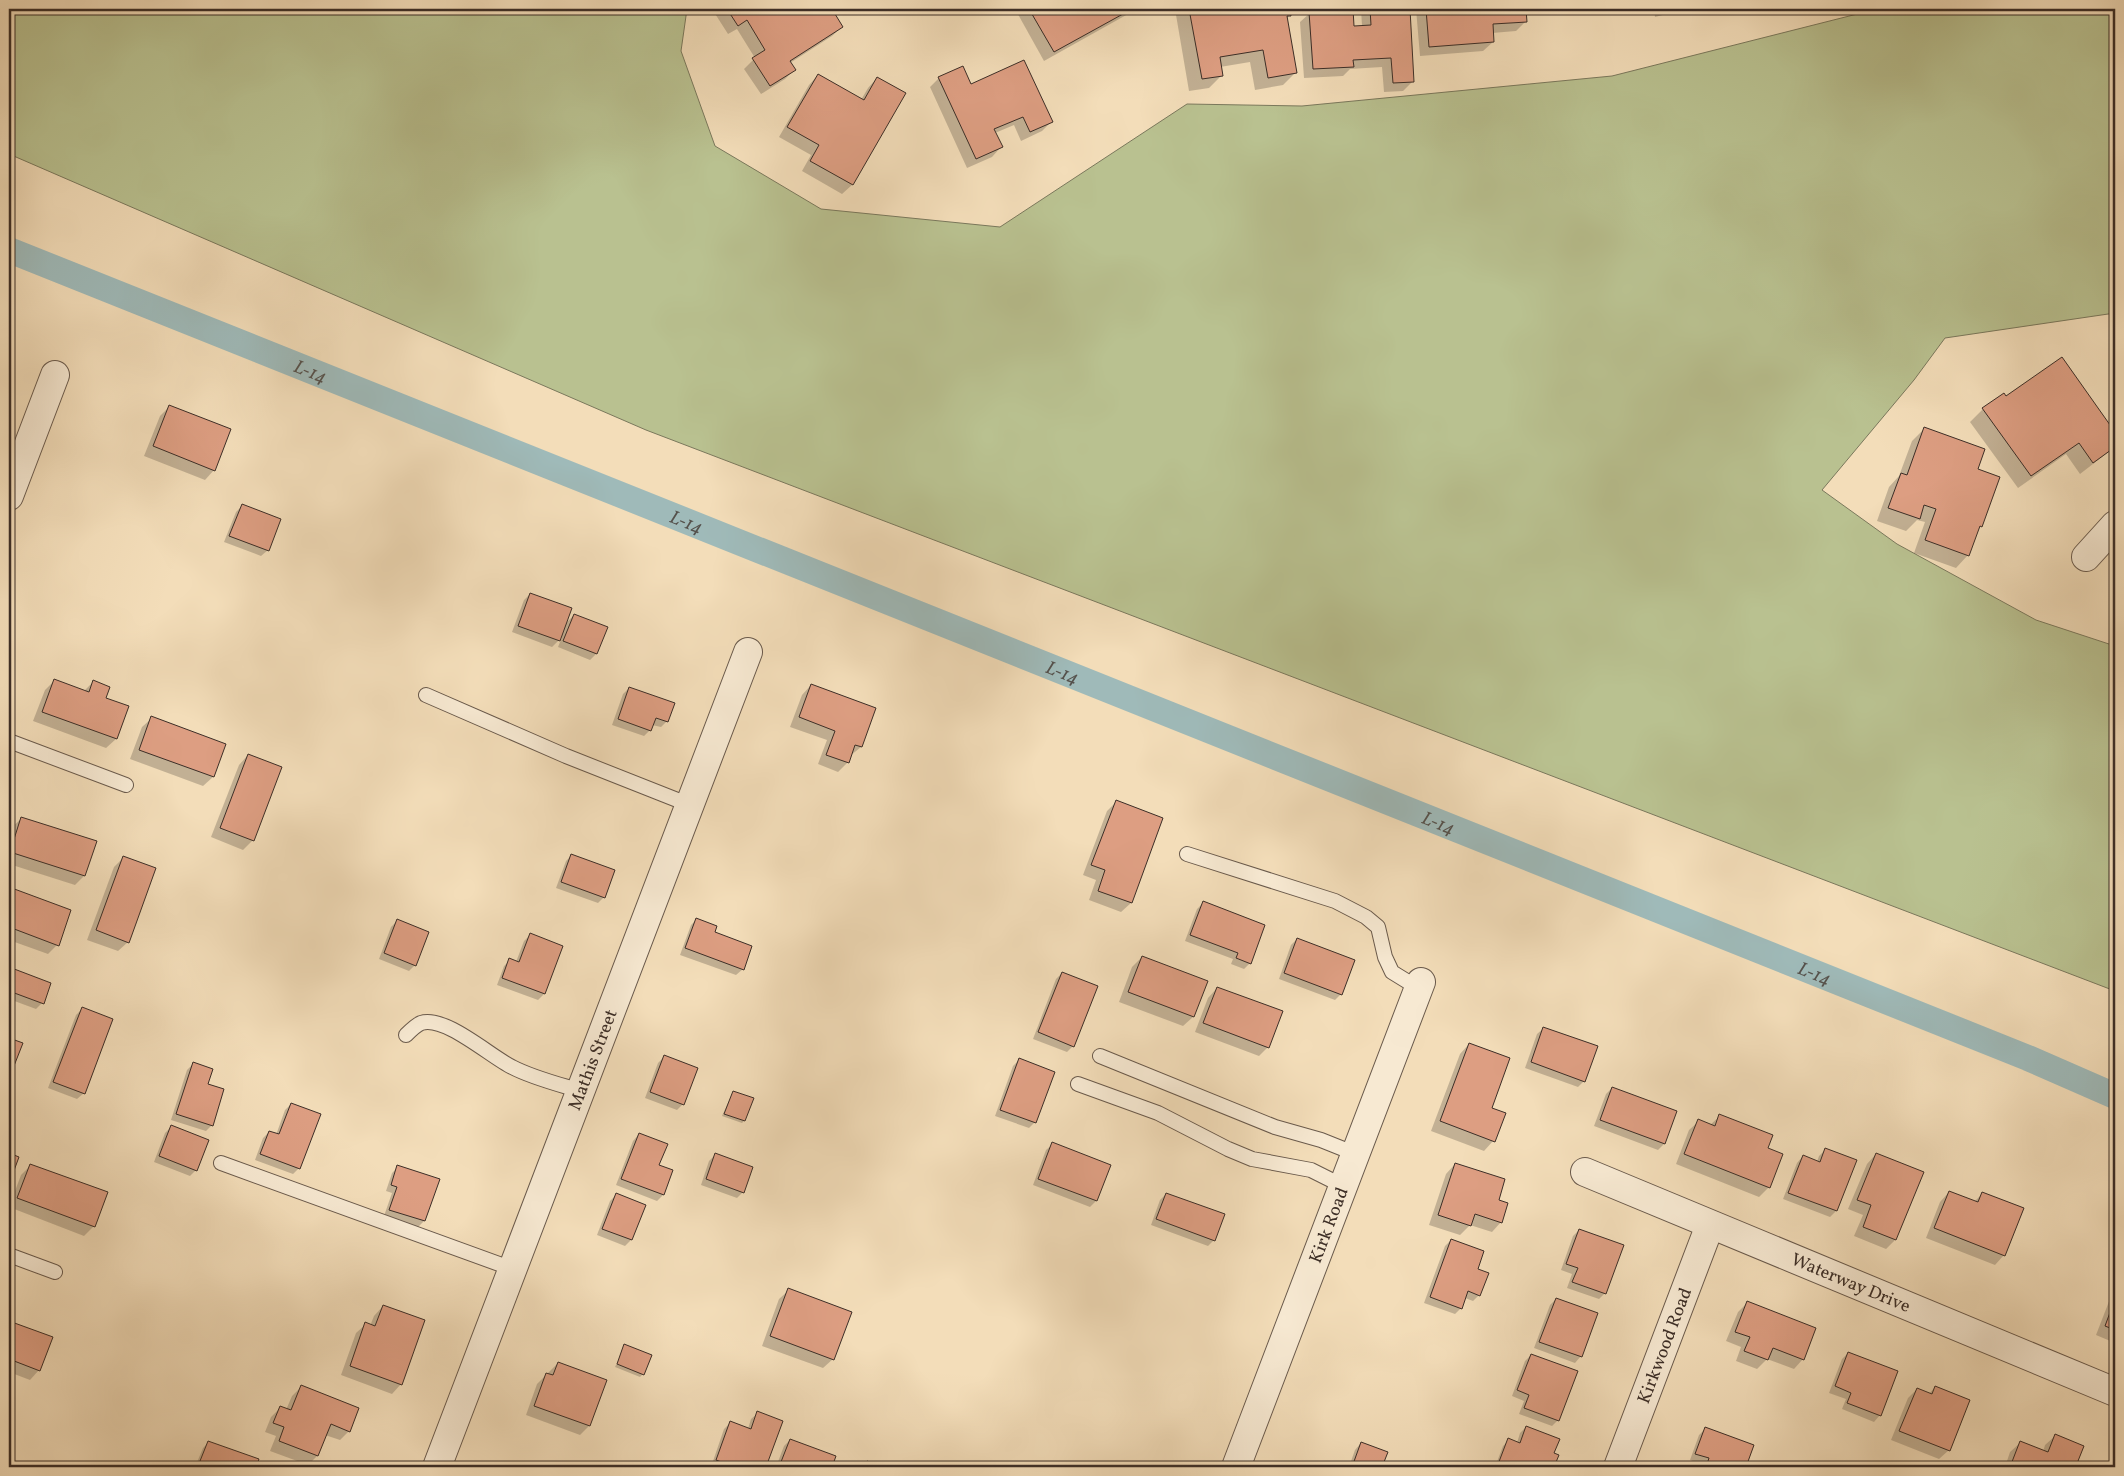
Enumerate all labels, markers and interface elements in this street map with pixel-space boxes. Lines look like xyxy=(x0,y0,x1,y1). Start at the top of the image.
water label: L-14 xyxy=(290,354,330,391)
water label: L-14 xyxy=(666,505,706,541)
water label: L-14 xyxy=(1042,655,1082,692)
water label: L-14 xyxy=(1418,806,1458,842)
water label: L-14 xyxy=(1794,956,1834,993)
street label: Mathis Street xyxy=(563,1006,625,1114)
street label: Kirk Road xyxy=(1304,1184,1356,1267)
street label: Waterway Drive xyxy=(1787,1248,1914,1320)
street label: Kirkwood Road xyxy=(1632,1284,1699,1408)

